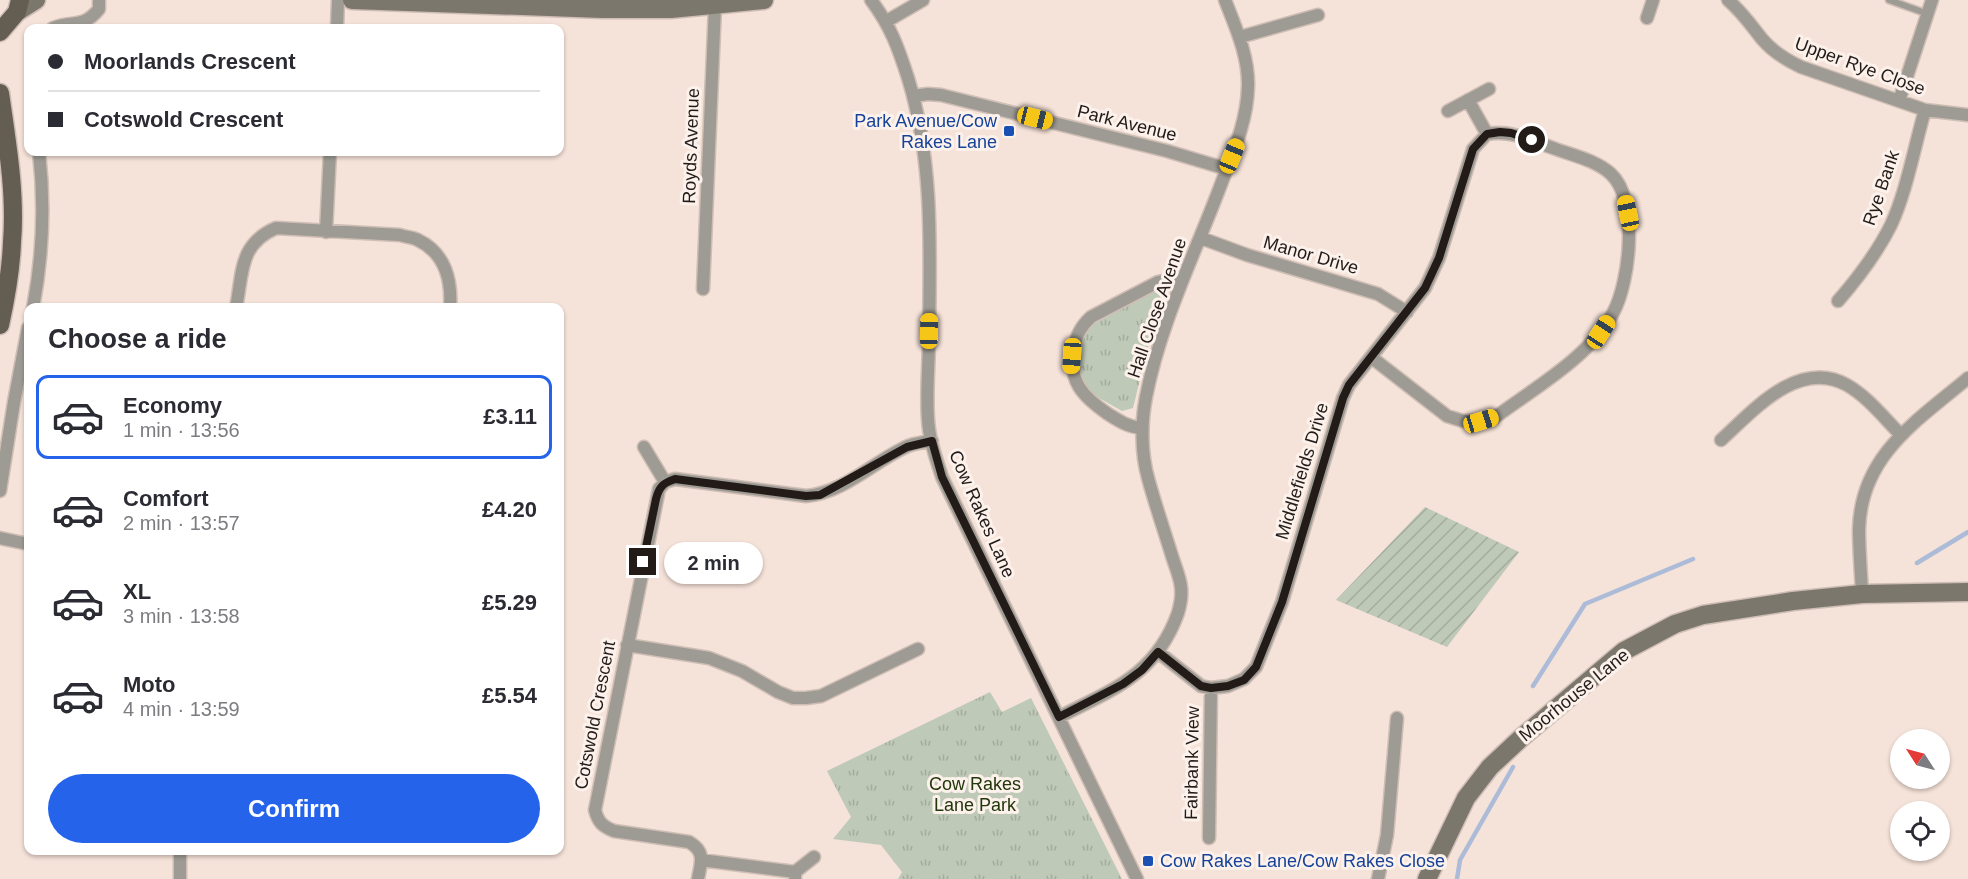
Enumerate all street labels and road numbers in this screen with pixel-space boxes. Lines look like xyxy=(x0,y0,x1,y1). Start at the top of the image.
street label: Upper Rye Close xyxy=(1792,33,1928,99)
street label: Royds Avenue xyxy=(679,88,703,204)
street label: Park Avenue xyxy=(1075,101,1179,145)
street label: Rye Bank xyxy=(1859,147,1903,228)
street label: Manor Drive xyxy=(1261,232,1361,278)
street label: Hall Close Avenue xyxy=(1124,235,1190,381)
street label: Middlefields Drive xyxy=(1272,400,1332,542)
street label: Cow Rakes Lane xyxy=(945,447,1019,581)
street label: Cotswold Crescent xyxy=(571,639,619,791)
street label: Moorhouse Lane xyxy=(1515,645,1633,745)
street label: Fairbank View xyxy=(1181,705,1203,820)

